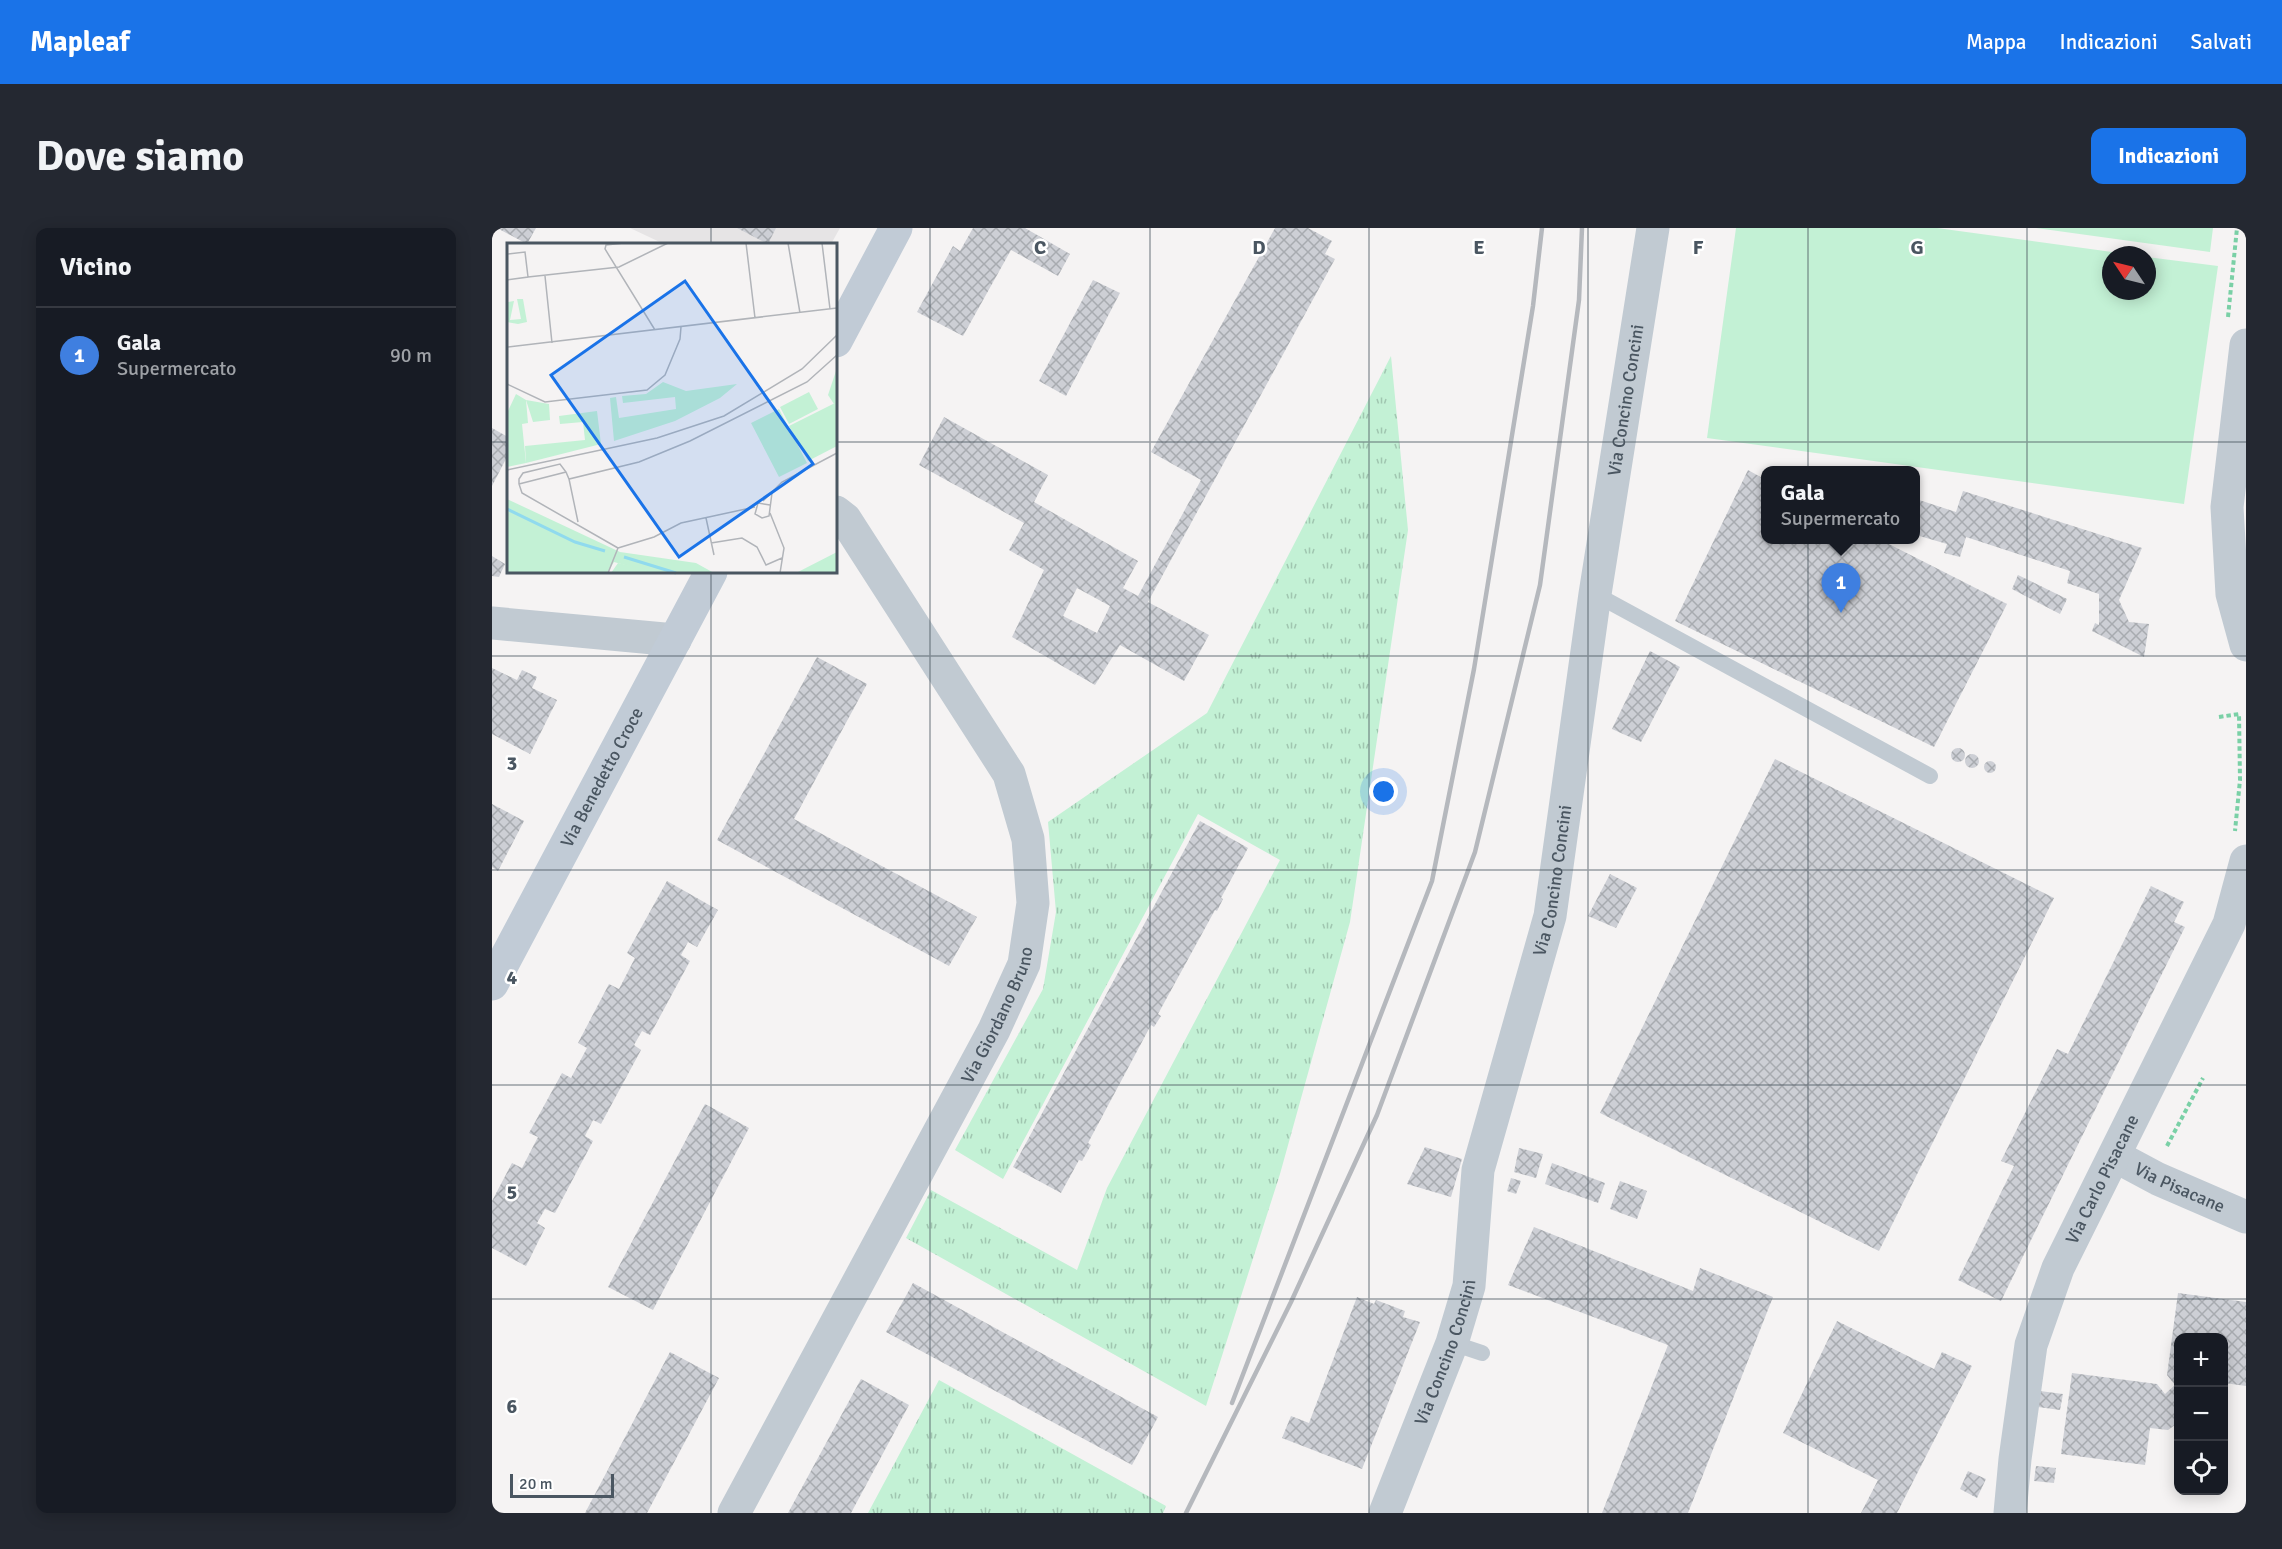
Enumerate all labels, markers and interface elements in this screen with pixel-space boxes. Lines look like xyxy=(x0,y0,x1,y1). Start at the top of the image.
text: Mapleaf xyxy=(30,25,130,59)
text: Mappa xyxy=(1966,29,2027,55)
text: Indicazioni xyxy=(2060,29,2158,55)
text: Salvati xyxy=(2191,29,2252,55)
button: Indicazioni xyxy=(2091,128,2246,184)
text: Dove siamo xyxy=(36,131,244,182)
text: C xyxy=(1034,235,1046,260)
text: D xyxy=(1252,235,1266,260)
text: E xyxy=(1473,235,1485,260)
text: F xyxy=(1693,235,1704,260)
text: G xyxy=(1910,235,1924,260)
inset map xyxy=(507,243,837,573)
north arrow xyxy=(2102,246,2156,300)
text: Vicino xyxy=(60,251,132,283)
street label: Via Concino Concini xyxy=(1603,323,1649,478)
text: Gala xyxy=(117,329,161,356)
text: 1 xyxy=(74,343,85,368)
text: 90 m xyxy=(390,343,432,368)
text: Supermercato xyxy=(117,356,237,381)
popup xyxy=(1761,466,1920,544)
text: Gala xyxy=(1781,479,1825,506)
text: Supermercato xyxy=(1781,506,1900,531)
pin: 1 xyxy=(1822,564,1860,613)
street label: Via Benedetto Croce xyxy=(556,704,648,851)
text: 3 xyxy=(507,751,517,776)
your location xyxy=(1369,777,1398,806)
street label: Via Concino Concini xyxy=(1528,803,1576,959)
street label: Via Giordano Bruno xyxy=(956,945,1037,1087)
text: 4 xyxy=(507,965,518,990)
street label: Via Carlo Pisacane xyxy=(2061,1111,2144,1248)
street label: Via Pisacane xyxy=(2131,1157,2228,1218)
text: 5 xyxy=(507,1180,517,1205)
street label: Via Concino Concini xyxy=(1410,1279,1480,1428)
map controls xyxy=(2174,1333,2228,1495)
button: + xyxy=(2174,1333,2228,1387)
button: − xyxy=(2174,1387,2228,1441)
text: 6 xyxy=(507,1394,518,1419)
button: locate xyxy=(2174,1441,2228,1495)
scale bar xyxy=(510,1471,614,1498)
text: 20 m xyxy=(519,1474,553,1494)

